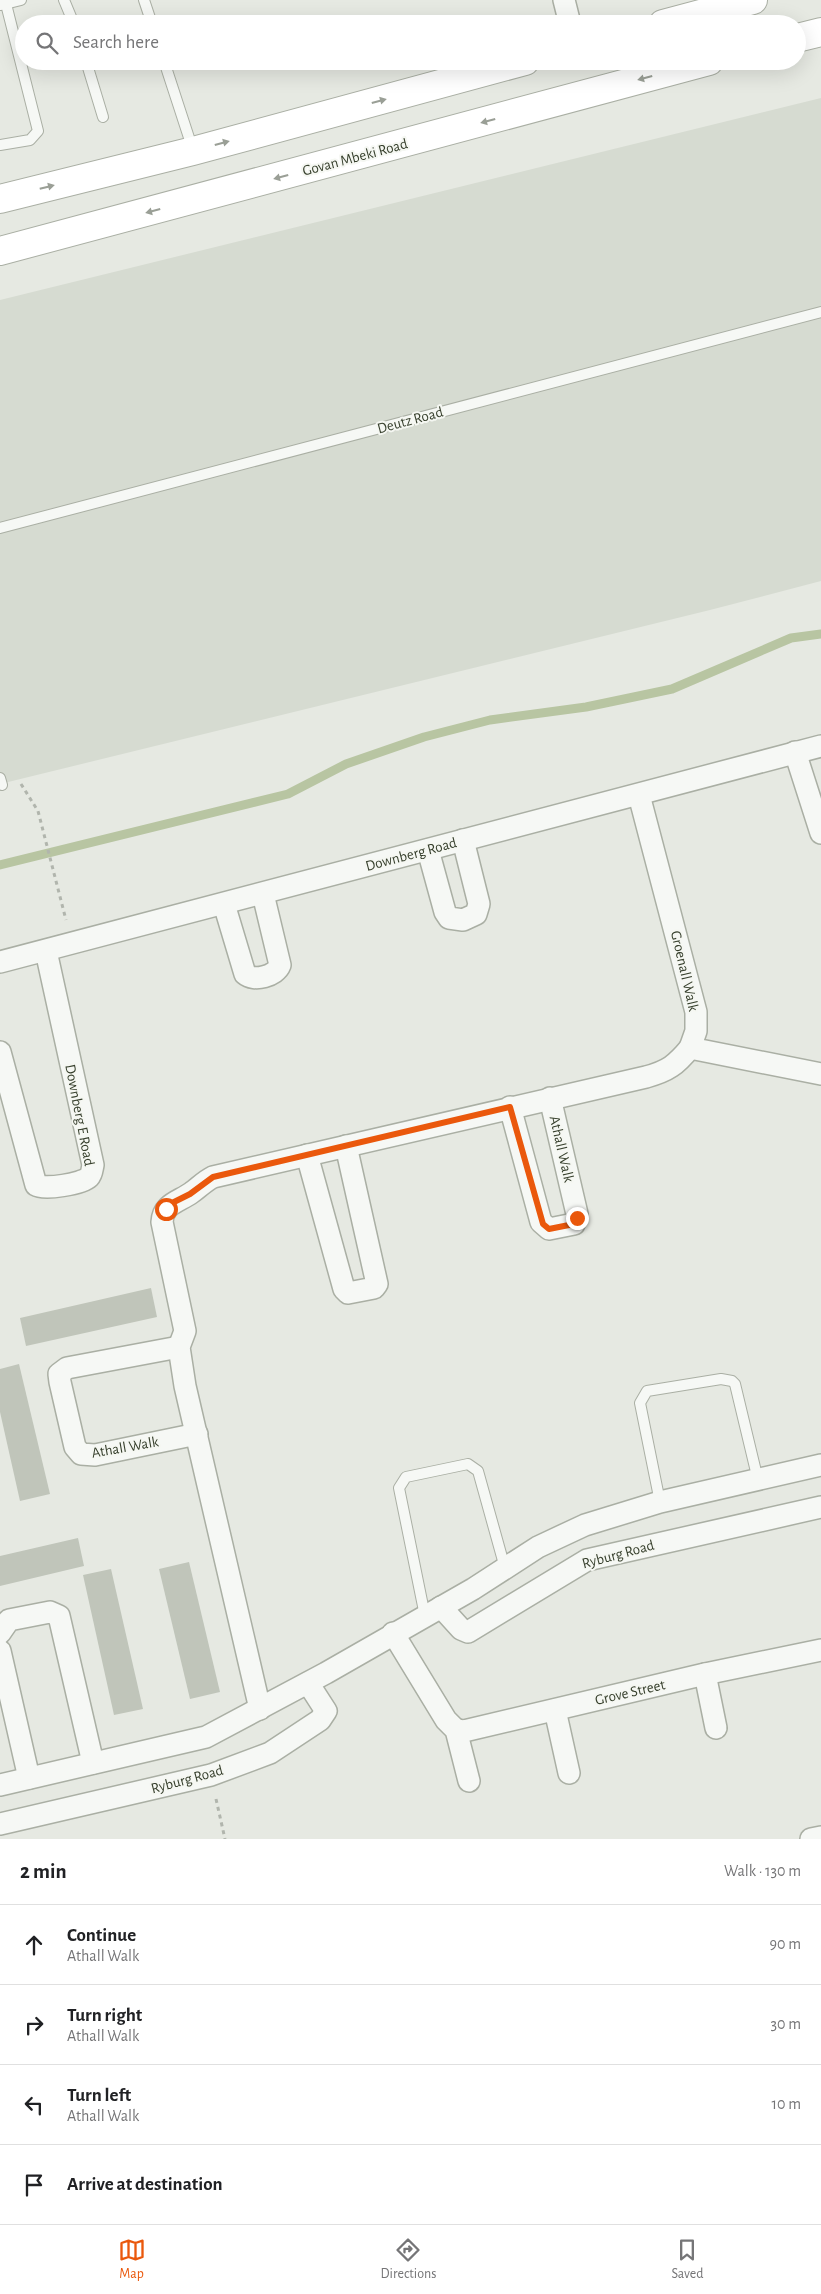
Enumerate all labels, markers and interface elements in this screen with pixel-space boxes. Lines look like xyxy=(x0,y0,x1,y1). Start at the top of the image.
search box xyxy=(15,15,806,70)
icon: search xyxy=(33,29,61,57)
text: Search here xyxy=(73,33,159,52)
one-way arrow xyxy=(638,75,653,83)
one-way arrow xyxy=(371,97,386,105)
one-way arrow xyxy=(481,117,496,125)
street label: Govan Mbeki Road xyxy=(301,136,410,179)
one-way arrow xyxy=(214,139,229,147)
one-way arrow xyxy=(273,173,288,181)
one-way arrow xyxy=(40,183,55,191)
one-way arrow xyxy=(146,207,161,215)
street label: Deutz Road xyxy=(376,404,445,436)
street label: Downberg Road xyxy=(364,835,459,874)
street label: Groenall Walk xyxy=(668,929,701,1013)
street label: Downberg E Road xyxy=(62,1063,97,1168)
street label: Athall Walk xyxy=(547,1114,576,1184)
route start xyxy=(155,1198,178,1221)
route end xyxy=(566,1207,589,1230)
street label: Athall Walk xyxy=(90,1434,160,1461)
street label: Ryburg Road xyxy=(580,1538,656,1571)
street label: Grove Street xyxy=(594,1677,667,1708)
street label: Ryburg Road xyxy=(149,1763,225,1796)
text: 2 min xyxy=(20,1861,67,1882)
text: Walk · 130 m xyxy=(724,1863,801,1879)
text: Continue xyxy=(67,1926,136,1945)
icon: ahead xyxy=(20,1931,48,1959)
text: 90 m xyxy=(770,1936,801,1952)
text: Athall Walk xyxy=(67,1948,139,1964)
text: Turn right xyxy=(67,2006,142,2025)
icon: right xyxy=(20,2011,48,2039)
text: 30 m xyxy=(771,2016,801,2032)
text: Athall Walk xyxy=(67,2028,139,2044)
text: Turn left xyxy=(67,2086,131,2105)
icon: left xyxy=(20,2091,48,2119)
text: 10 m xyxy=(772,2096,801,2112)
text: Athall Walk xyxy=(67,2108,139,2124)
icon: arrive xyxy=(20,2171,48,2199)
text: Arrive at destination xyxy=(67,2175,223,2194)
tab: Map xyxy=(118,2236,146,2283)
tab: Directions xyxy=(381,2236,436,2283)
tab: Saved xyxy=(671,2236,703,2283)

